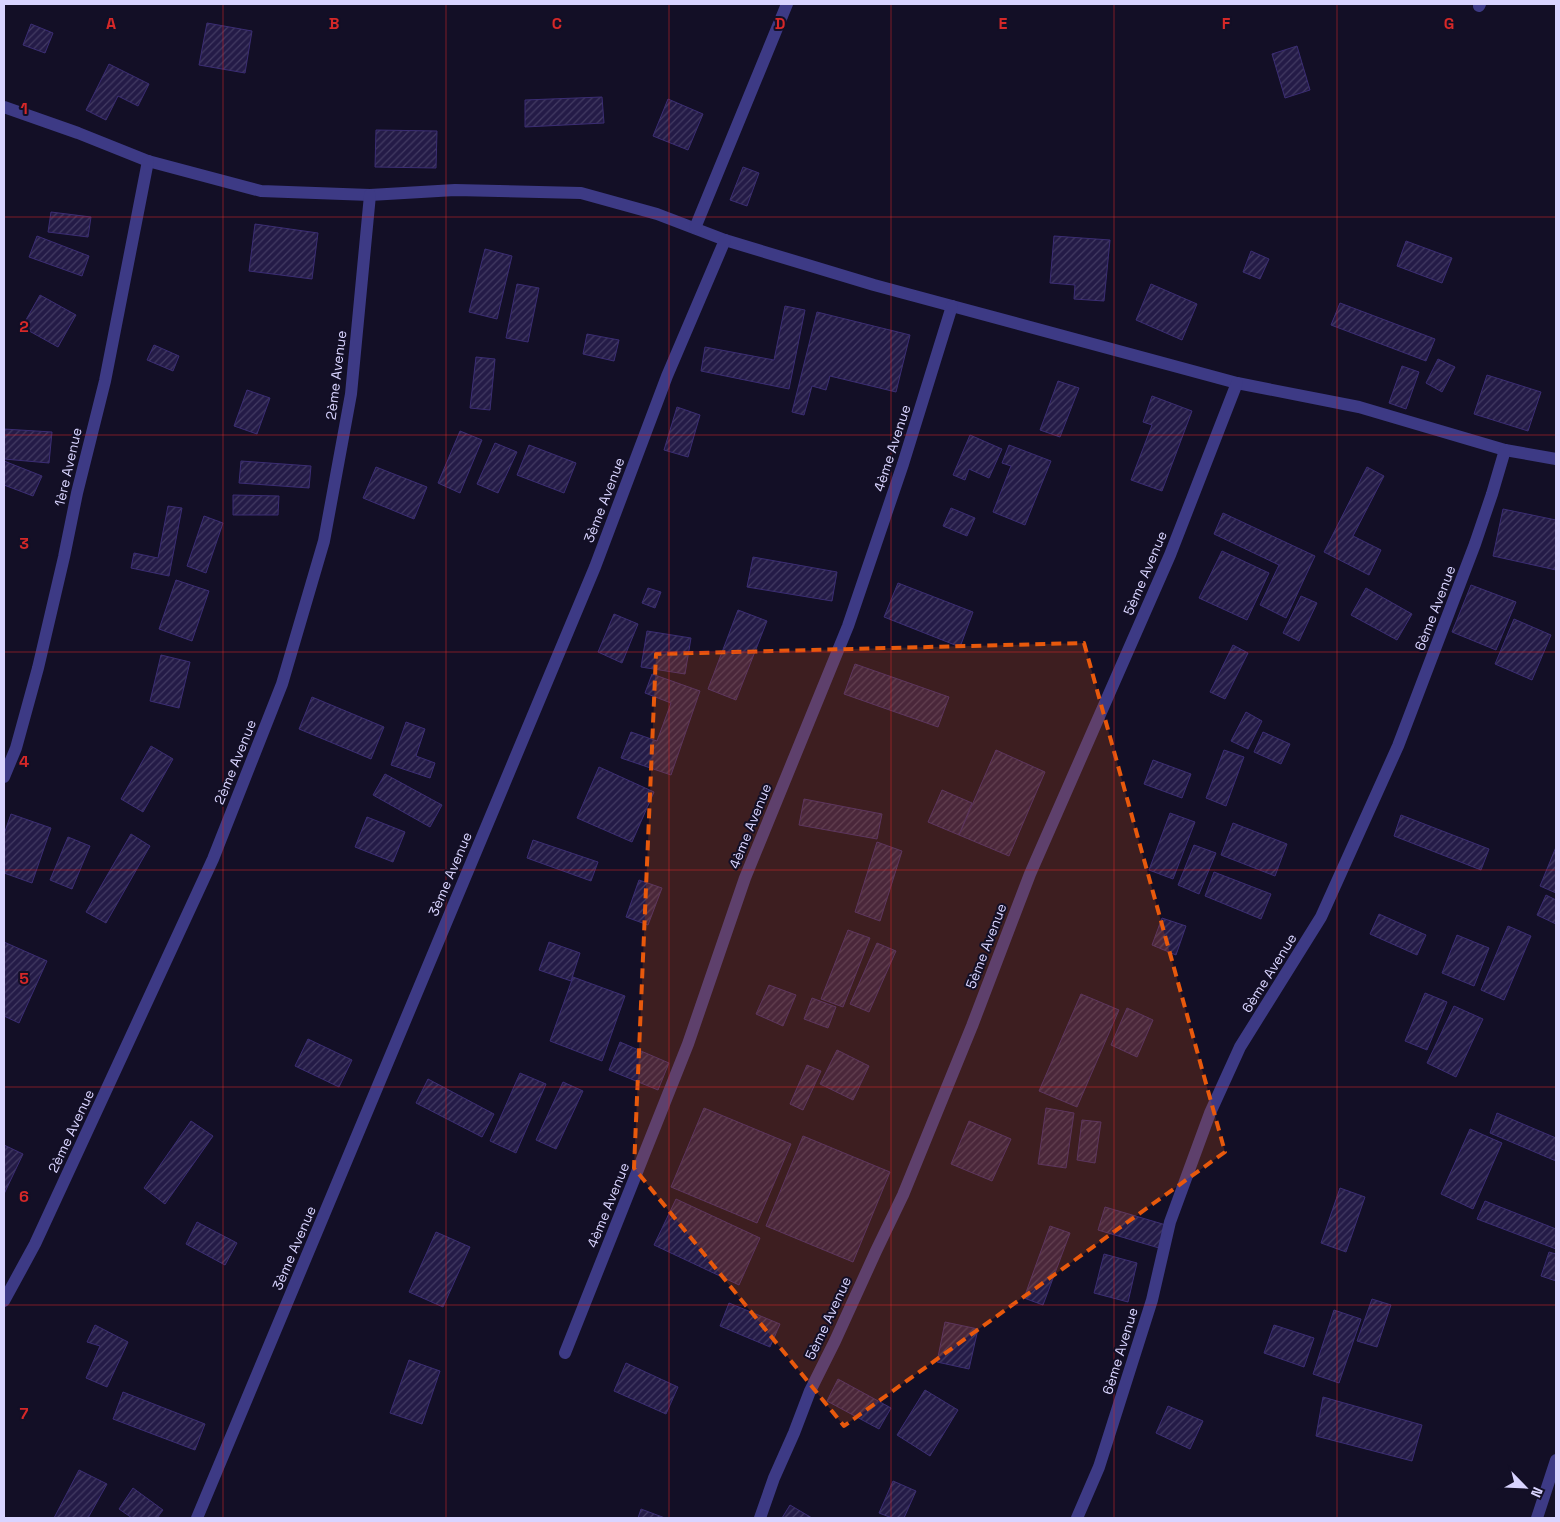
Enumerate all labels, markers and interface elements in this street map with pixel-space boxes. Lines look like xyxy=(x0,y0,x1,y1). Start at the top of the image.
text: A xyxy=(106,13,116,34)
text: B xyxy=(329,13,339,34)
text: C xyxy=(552,13,562,34)
text: D xyxy=(775,13,785,34)
text: E xyxy=(999,13,1008,34)
text: F xyxy=(1222,13,1231,34)
text: G xyxy=(1444,13,1454,34)
text: 1 xyxy=(20,98,28,119)
text: 2 xyxy=(19,316,29,337)
street label: 2ème Avenue xyxy=(322,329,350,421)
street label: 4ème Avenue xyxy=(869,402,915,494)
street label: 1ère Avenue xyxy=(50,426,86,508)
street label: 3ème Avenue xyxy=(579,455,629,545)
street label: 5ème Avenue xyxy=(1119,528,1171,618)
text: 3 xyxy=(19,533,29,554)
street label: 6ème Avenue xyxy=(1410,563,1460,653)
street label: 2ème Avenue xyxy=(210,717,260,807)
text: 4 xyxy=(19,751,29,772)
street label: 4ème Avenue xyxy=(725,781,775,871)
street label: 3ème Avenue xyxy=(424,829,476,919)
street label: 5ème Avenue xyxy=(961,901,1011,991)
street label: 6ème Avenue xyxy=(1238,930,1300,1016)
text: 5 xyxy=(19,968,29,989)
street label: 2ème Avenue xyxy=(44,1086,98,1176)
street label: 4ème Avenue xyxy=(583,1160,633,1250)
text: 6 xyxy=(19,1186,29,1207)
street label: 3ème Avenue xyxy=(268,1203,320,1293)
street label: 5ème Avenue xyxy=(801,1273,855,1363)
street label: 6ème Avenue xyxy=(1098,1305,1142,1397)
text: 7 xyxy=(20,1403,29,1424)
north arrow xyxy=(1500,1462,1550,1512)
text: N xyxy=(1527,1484,1547,1500)

